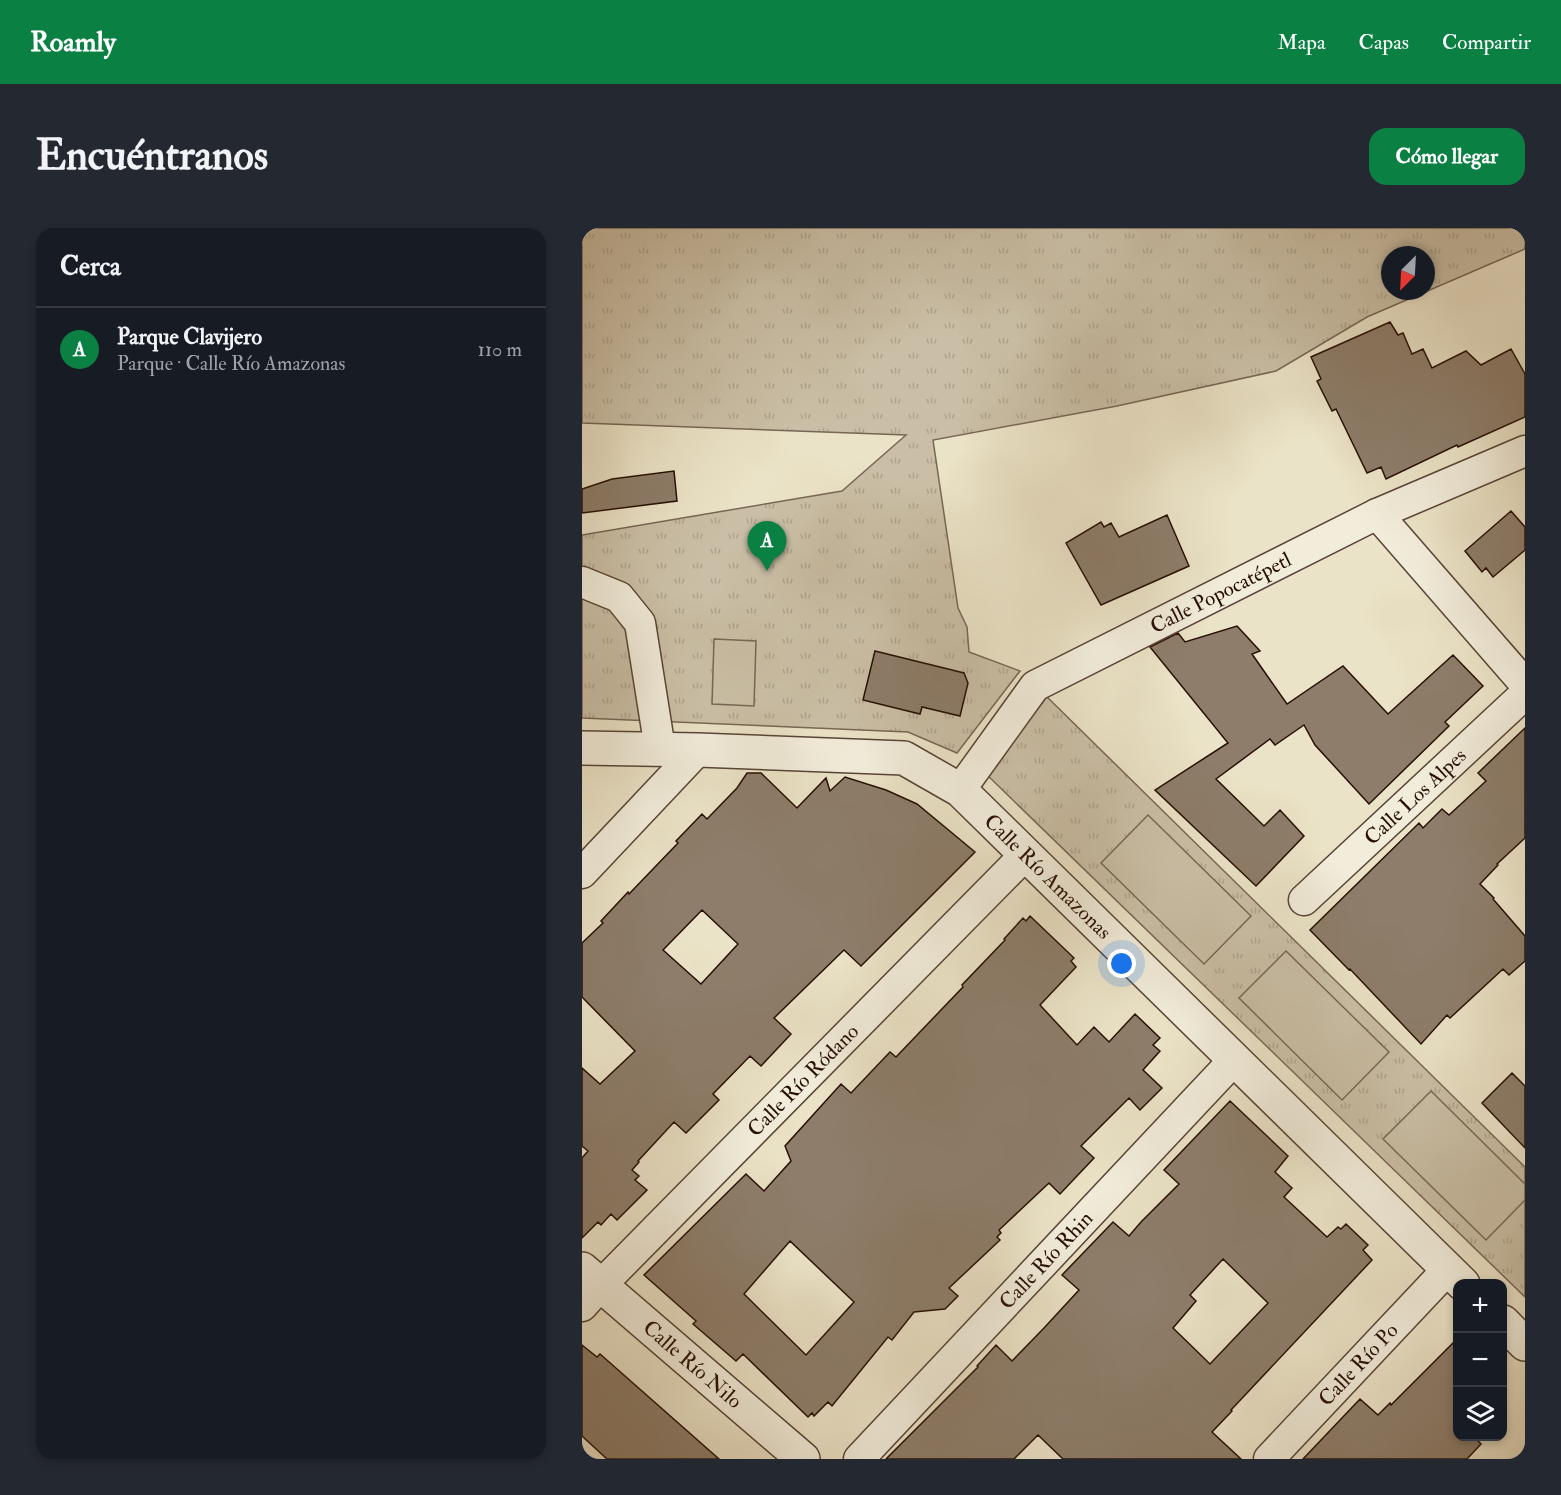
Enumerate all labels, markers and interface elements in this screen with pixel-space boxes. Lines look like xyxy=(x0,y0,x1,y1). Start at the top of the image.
text: Roamly xyxy=(30,25,116,60)
text: Mapa xyxy=(1278,29,1326,56)
text: Capas xyxy=(1359,29,1409,56)
text: Compartir xyxy=(1442,29,1531,56)
button: Cómo llegar xyxy=(1369,128,1525,185)
text: Encuéntranos xyxy=(36,130,268,182)
north arrow xyxy=(1381,246,1435,300)
text: Cerca xyxy=(60,251,121,283)
text: Parque Clavijero xyxy=(117,323,262,351)
text: A xyxy=(73,337,86,362)
text: 110 m xyxy=(478,337,522,362)
text: Parque · Calle Río Amazonas xyxy=(117,351,345,376)
pin: A xyxy=(748,522,786,571)
street label: Calle Popocatépetl xyxy=(1145,546,1296,639)
street label: Calle Los Alpes xyxy=(1358,742,1472,851)
street label: Calle Río Amazonas xyxy=(979,808,1117,945)
your location xyxy=(1107,949,1136,978)
street label: Calle Río Ródano xyxy=(741,1018,864,1142)
street label: Calle Río Rhin xyxy=(993,1205,1099,1315)
map controls xyxy=(1453,1279,1507,1441)
button: + xyxy=(1453,1279,1507,1333)
street label: Calle Río Nilo xyxy=(637,1314,748,1414)
street label: Calle Río Po xyxy=(1312,1317,1404,1412)
button: − xyxy=(1453,1333,1507,1387)
button: layers xyxy=(1453,1387,1507,1441)

